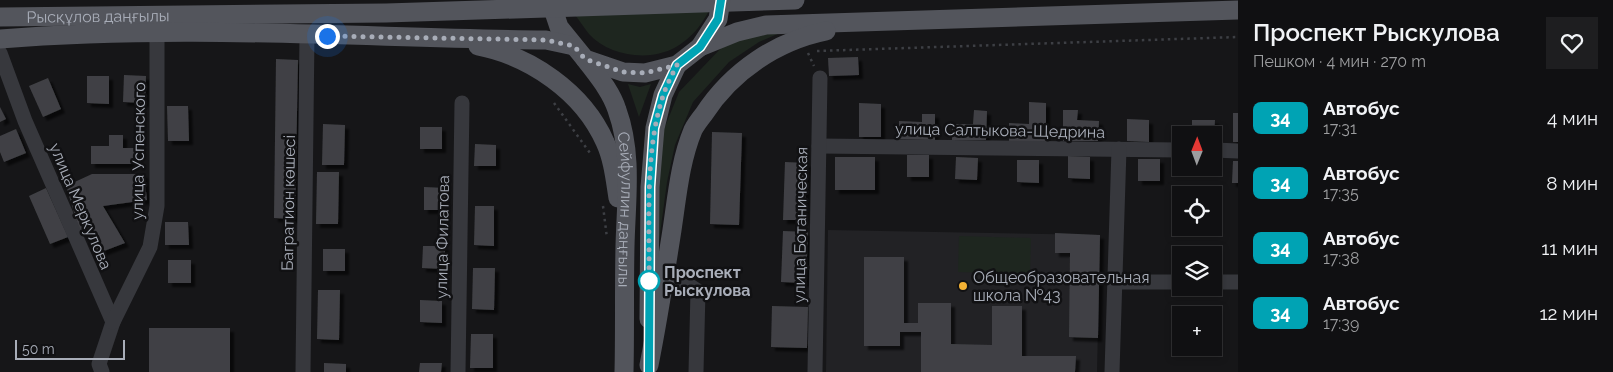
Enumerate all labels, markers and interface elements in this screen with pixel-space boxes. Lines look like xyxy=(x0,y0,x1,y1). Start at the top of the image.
street label: Рысқұлов даңғылы xyxy=(26,6,170,27)
button: heart xyxy=(1546,17,1598,69)
text: Проспект Рыскулова xyxy=(1253,18,1500,47)
your location xyxy=(315,24,340,49)
text: Пешком · 4 мин · 270 m xyxy=(1253,52,1426,71)
street label: улица Успенского xyxy=(128,82,149,220)
text: Автобус xyxy=(1323,97,1400,119)
text: 34 xyxy=(1270,107,1291,128)
text: 4 мин xyxy=(1547,107,1598,129)
street label: улица Салтыкова-Щедрина xyxy=(895,119,1105,142)
text: 17:31 xyxy=(1323,119,1357,138)
north arrow xyxy=(1172,126,1222,176)
map controls xyxy=(1172,126,1222,356)
street label: Сейфуллин даңғылы xyxy=(613,130,636,287)
street label: Багратион көшесі xyxy=(278,135,299,271)
street label: улица Меркулова xyxy=(45,140,116,272)
street label: улица Ботаническая xyxy=(790,147,811,303)
text: Автобус xyxy=(1323,162,1400,184)
text: 34 xyxy=(1270,172,1291,193)
text: 8 мин xyxy=(1546,172,1598,194)
street label: улица Филатова xyxy=(432,175,453,299)
text: 17:35 xyxy=(1323,184,1359,203)
button: locate xyxy=(1172,186,1222,236)
text: Автобус xyxy=(1323,227,1400,249)
text: 34 xyxy=(1270,237,1291,258)
text: 11 мин xyxy=(1541,237,1598,259)
button: layers xyxy=(1172,246,1222,296)
text: 17:38 xyxy=(1323,249,1359,268)
place label: Проспект Рыскулова xyxy=(664,263,751,300)
place label: Общеобразовательная школа №43 xyxy=(973,268,1149,305)
marker: Проспект Рыскулова xyxy=(638,270,660,292)
marker: Общеобразовательная школа №43 xyxy=(957,280,969,292)
text: Автобус xyxy=(1323,292,1400,314)
text: 34 xyxy=(1270,302,1291,323)
text: 12 мин xyxy=(1539,302,1598,324)
button: + xyxy=(1172,306,1222,356)
text: 17:39 xyxy=(1323,314,1359,333)
scale bar xyxy=(15,337,125,360)
text: 50 m xyxy=(22,341,55,357)

